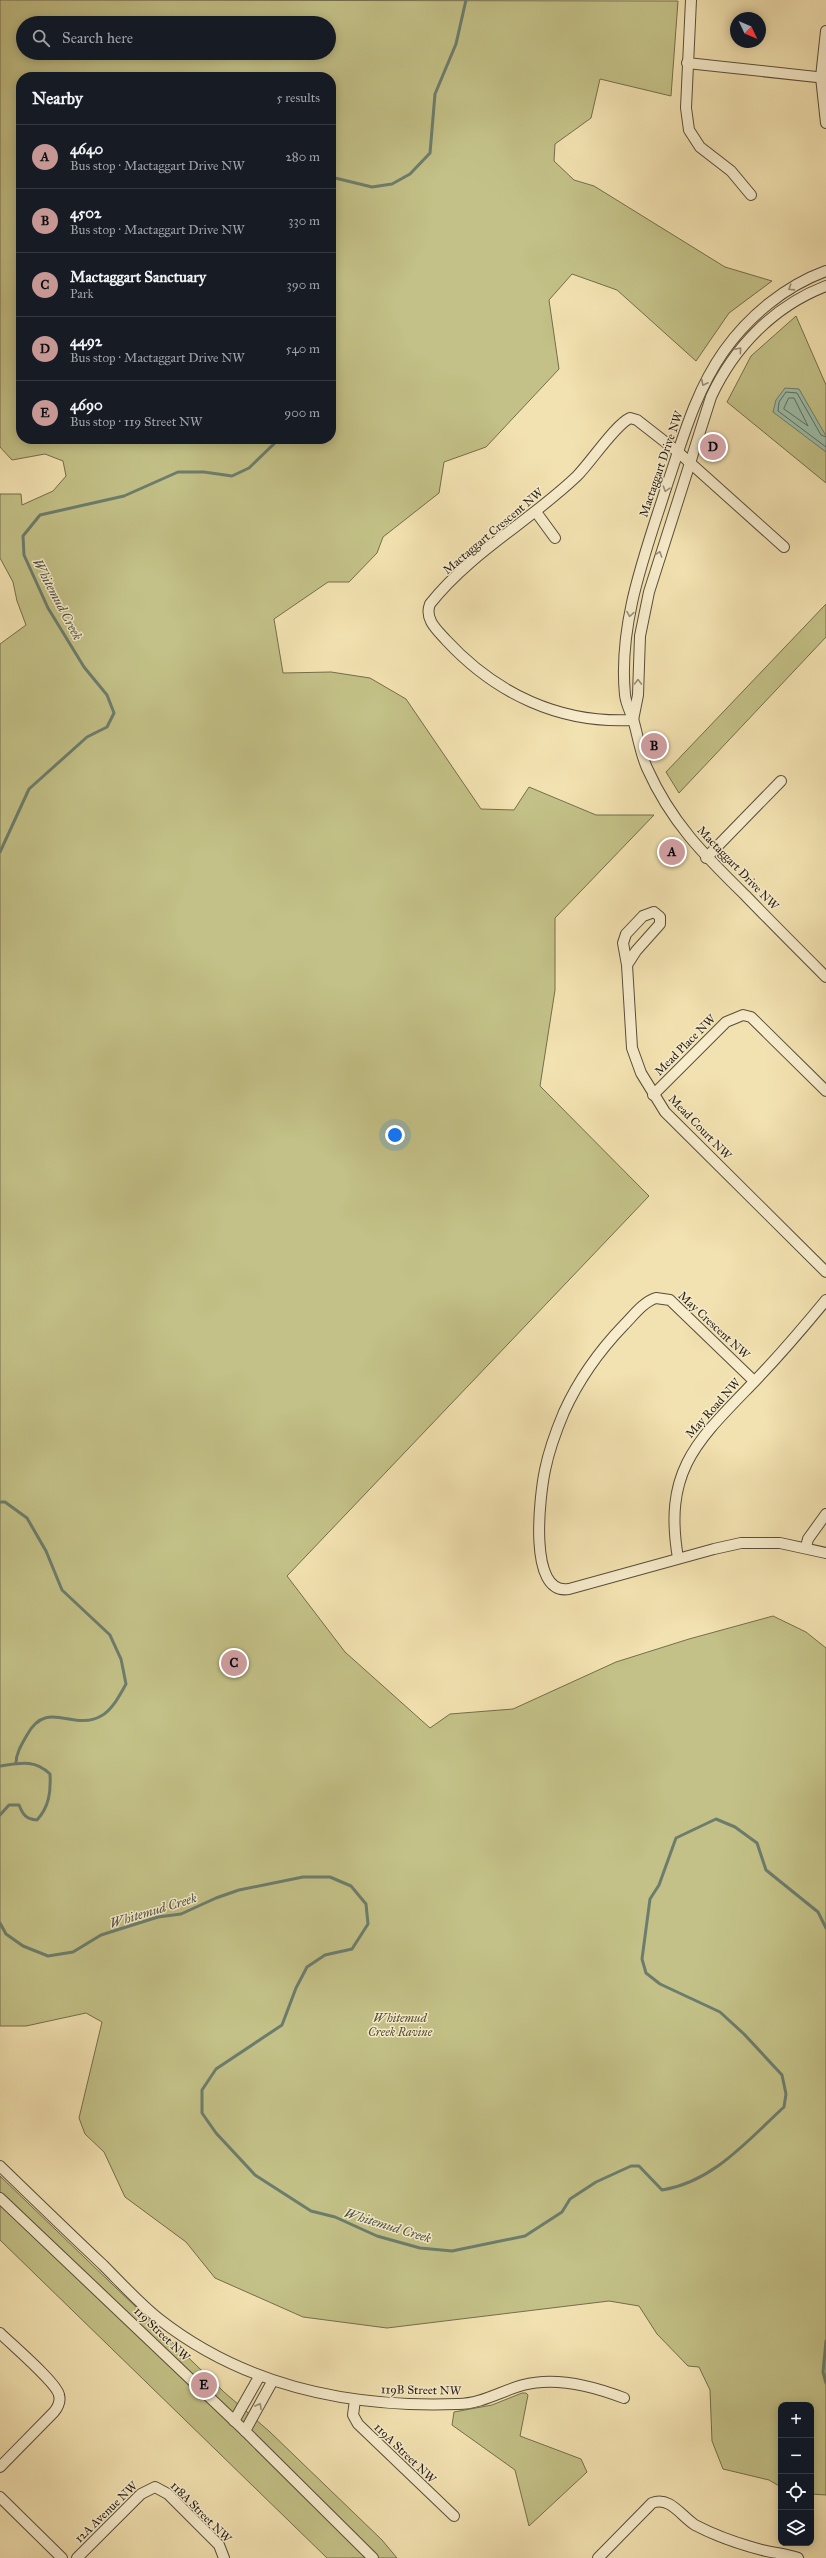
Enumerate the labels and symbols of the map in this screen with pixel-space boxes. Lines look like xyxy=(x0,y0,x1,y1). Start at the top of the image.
north arrow xyxy=(730,12,766,48)
one-way arrow xyxy=(788,284,795,291)
one-way arrow xyxy=(734,348,741,355)
one-way arrow xyxy=(702,379,709,386)
street label: Mactaggart Drive NW xyxy=(636,409,687,519)
pin: D xyxy=(700,432,726,462)
street label: Mactaggart Crescent NW xyxy=(440,485,547,578)
one-way arrow xyxy=(662,485,671,492)
one-way arrow xyxy=(655,551,663,558)
water label: Whitemud Creek xyxy=(29,556,85,643)
one-way arrow xyxy=(626,611,635,617)
one-way arrow xyxy=(634,679,642,685)
pin: B xyxy=(641,731,667,761)
street label: Mactaggart Drive NW xyxy=(694,823,782,914)
pin: A xyxy=(659,837,685,867)
street label: Mead Place NW xyxy=(652,1011,719,1078)
street label: Mead Court NW xyxy=(666,1092,735,1163)
your location xyxy=(385,1125,405,1145)
street label: May Crescent NW xyxy=(675,1288,753,1362)
street label: May Road NW xyxy=(683,1375,744,1441)
pin: C xyxy=(221,1648,247,1678)
water label: Whitemud Creek xyxy=(108,1890,199,1932)
park label: Whitemud Creek Ravine xyxy=(368,2011,433,2039)
water label: Whitemud Creek xyxy=(342,2205,433,2247)
street label: 119 Street NW xyxy=(131,2304,193,2365)
pin: E xyxy=(191,2370,217,2400)
street label: 119B Street NW xyxy=(381,2382,462,2398)
one-way arrow xyxy=(254,2403,261,2411)
street label: 119A Street NW xyxy=(371,2420,439,2486)
street label: 12A Avenue NW xyxy=(72,2478,141,2545)
street label: 118A Street NW xyxy=(168,2479,235,2546)

